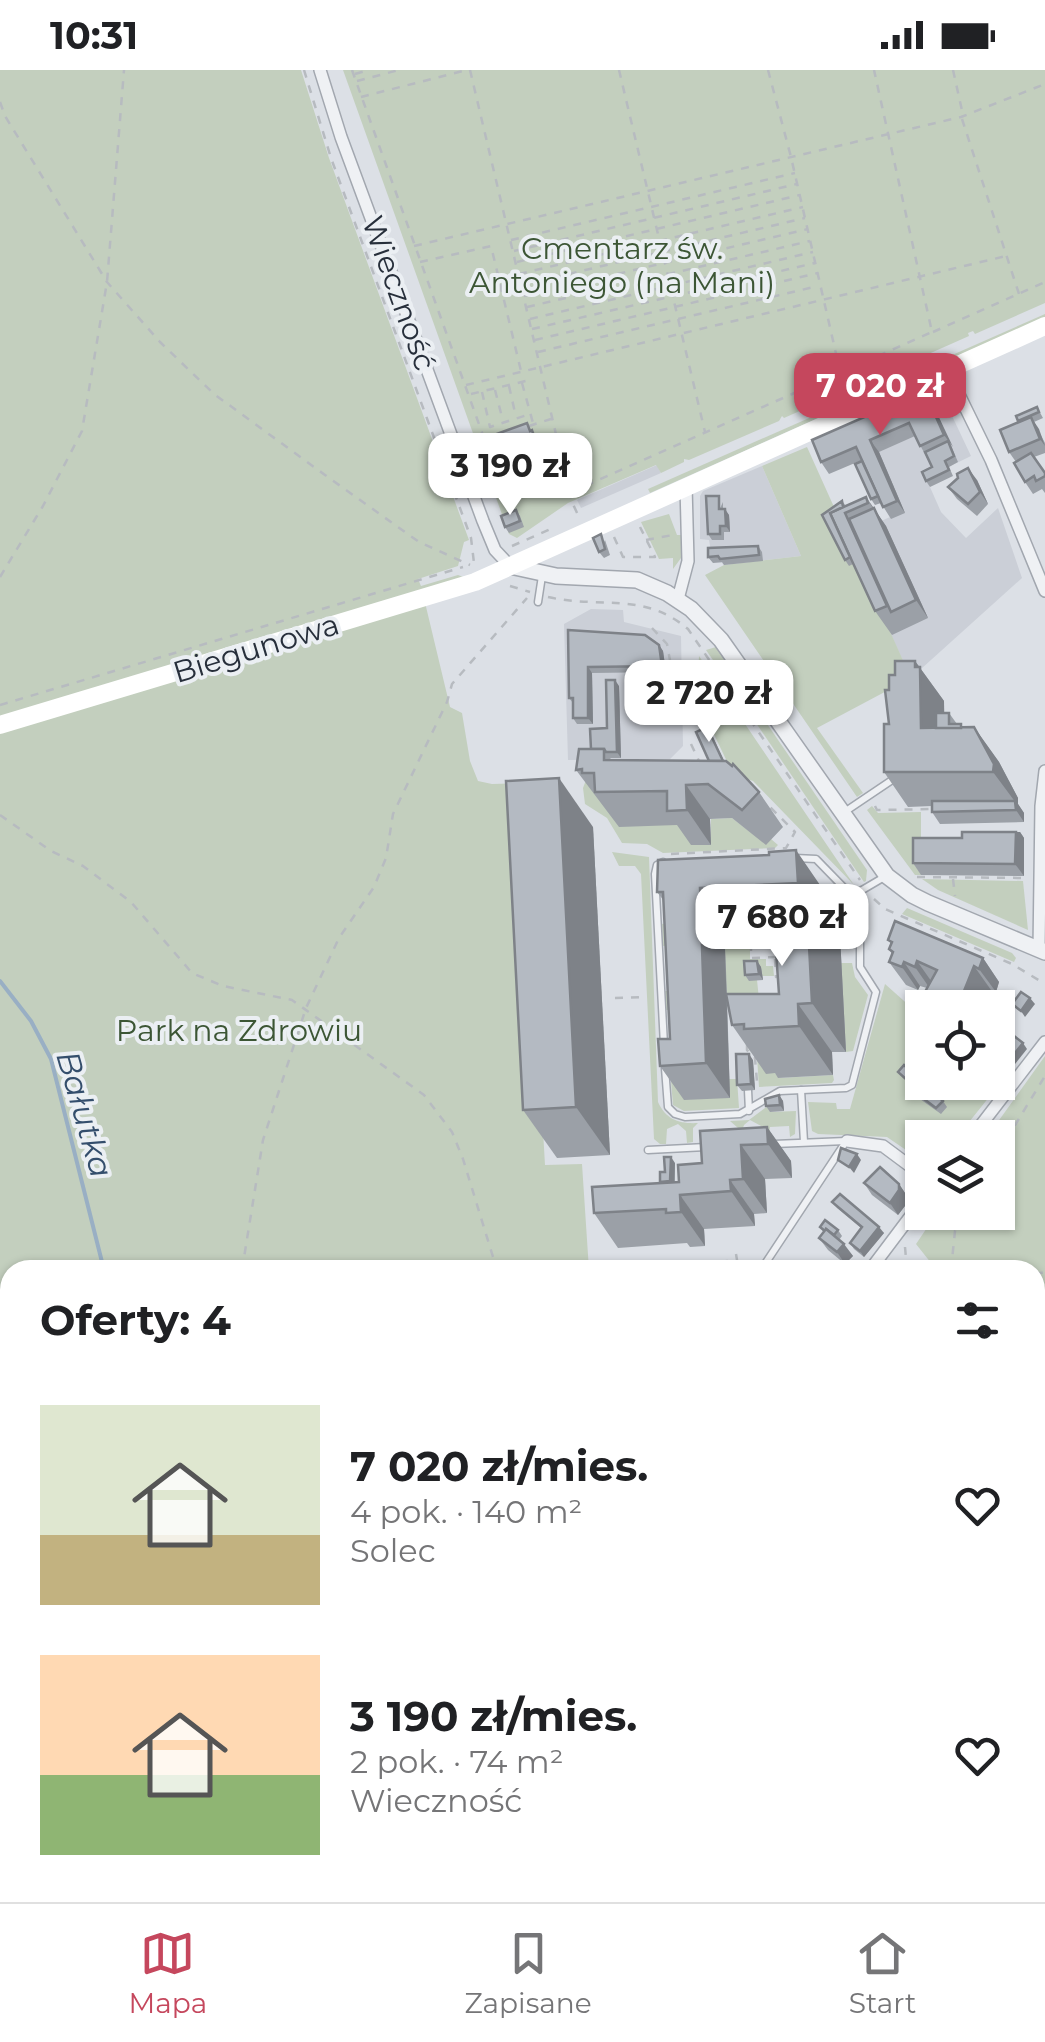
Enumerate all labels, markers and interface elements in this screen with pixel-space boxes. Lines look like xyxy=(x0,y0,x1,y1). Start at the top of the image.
text: 10:31 xyxy=(50,12,138,59)
street label: Wieczność xyxy=(354,211,444,375)
park label: Cmentarz św. Antoniego (na Mani) xyxy=(469,230,775,301)
pin: 7 020 zł xyxy=(777,353,983,438)
text: 7 020 zł xyxy=(816,366,944,405)
pin: 3 190 zł xyxy=(407,433,613,518)
text: 3 190 zł xyxy=(450,446,570,485)
street label: Biegunowa xyxy=(169,605,343,691)
pin: 2 720 zł xyxy=(606,660,812,745)
text: 2 720 zł xyxy=(646,673,772,712)
pin: 7 680 zł xyxy=(679,884,885,969)
text: 7 680 zł xyxy=(717,897,847,936)
map controls xyxy=(905,990,1015,1230)
button: locate xyxy=(905,990,1015,1100)
park label: Park na Zdrowiu xyxy=(116,1012,362,1049)
water label: Bałutka xyxy=(48,1046,122,1182)
button: layers xyxy=(905,1120,1015,1230)
icon: filters xyxy=(950,1293,1005,1348)
text: Oferty: 4 xyxy=(40,1294,231,1346)
text: 7 020 zł/mies. xyxy=(350,1440,648,1492)
icon: home xyxy=(120,1445,240,1565)
icon: heart xyxy=(950,1478,1005,1533)
text: 4 pok. · 140 m² xyxy=(350,1492,582,1531)
text: Solec xyxy=(350,1531,436,1570)
text: 3 190 zł/mies. xyxy=(350,1690,637,1742)
icon: home xyxy=(120,1695,240,1815)
icon: heart xyxy=(950,1728,1005,1783)
text: 2 pok. · 74 m² xyxy=(350,1742,563,1781)
text: Wieczność xyxy=(350,1781,522,1820)
tab: Mapa xyxy=(129,1926,207,2020)
tab: Zapisane xyxy=(464,1926,592,2020)
tab: Start xyxy=(849,1926,916,2020)

